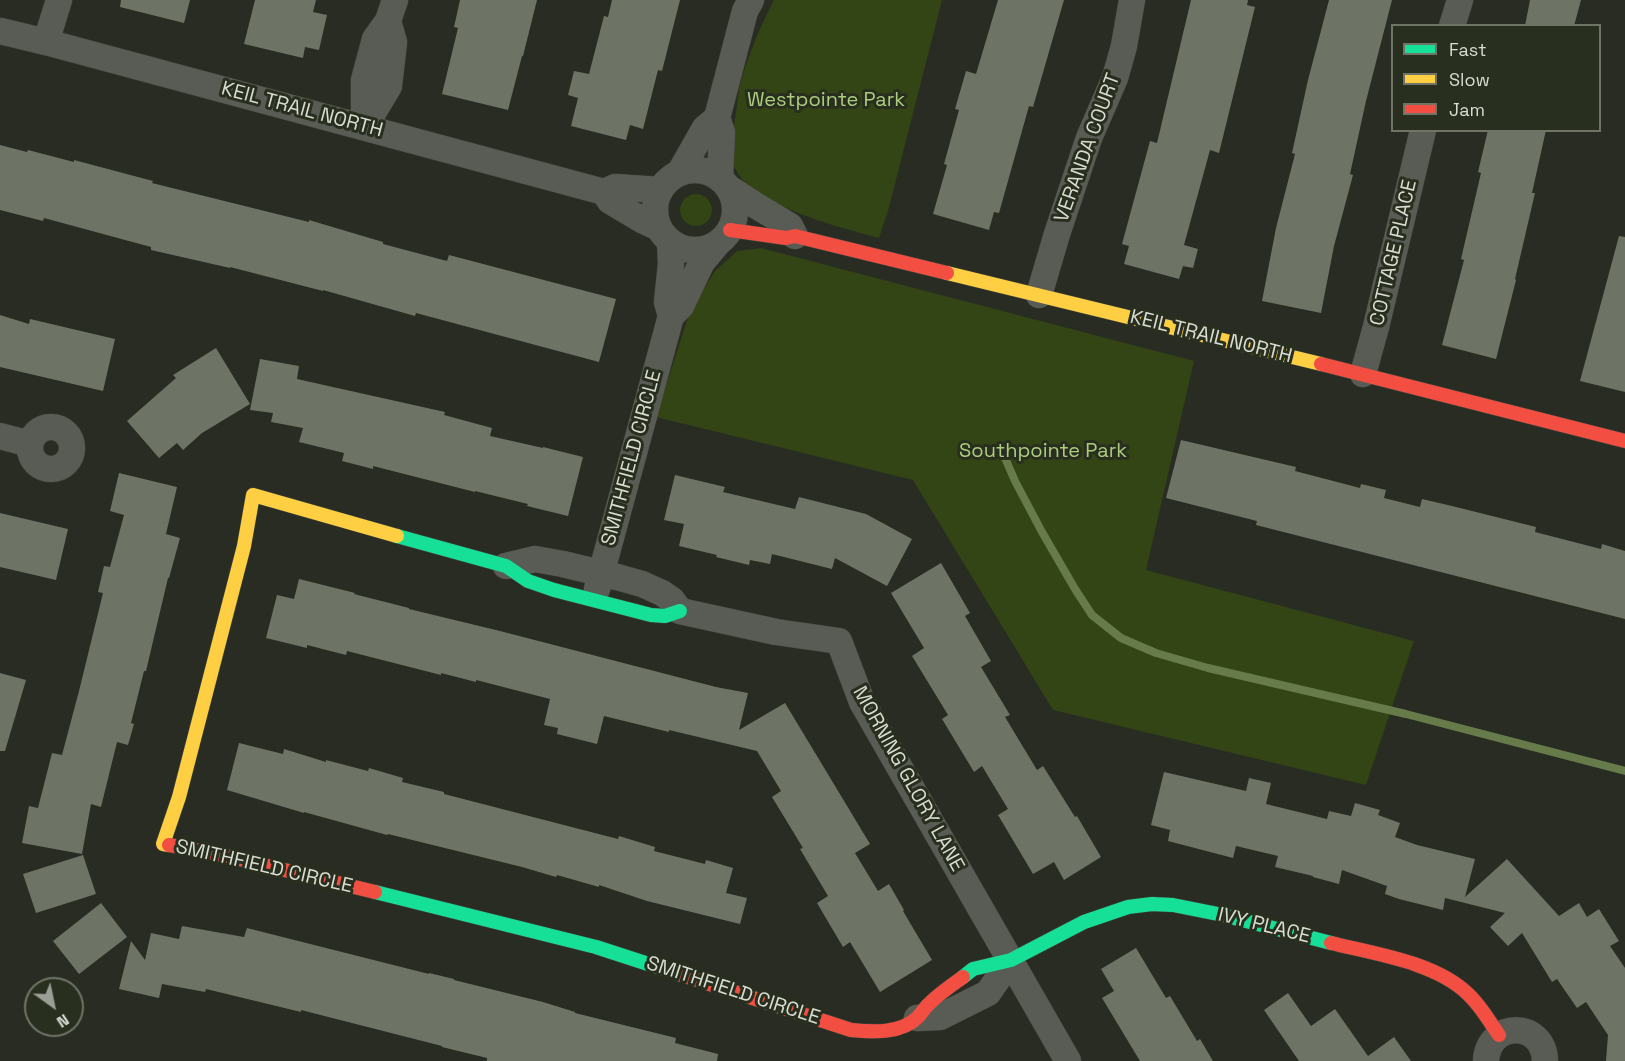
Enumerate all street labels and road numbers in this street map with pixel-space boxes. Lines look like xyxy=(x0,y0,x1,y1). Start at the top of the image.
street label: VERANDA COURT xyxy=(1050,70,1126,226)
street label: KEIL TRAIL NORTH xyxy=(219,77,385,143)
street label: COTTAGE PLACE xyxy=(1366,178,1422,328)
street label: KEIL TRAIL NORTH xyxy=(1127,305,1295,369)
street label: SMITHFIELD CIRCLE xyxy=(597,368,667,548)
street label: MORNING GLORY LANE xyxy=(847,682,969,876)
street label: SMITHFIELD CIRCLE xyxy=(173,835,355,899)
street label: IVY PLACE xyxy=(1215,903,1313,949)
street label: SMITHFIELD CIRCLE xyxy=(643,952,823,1030)

